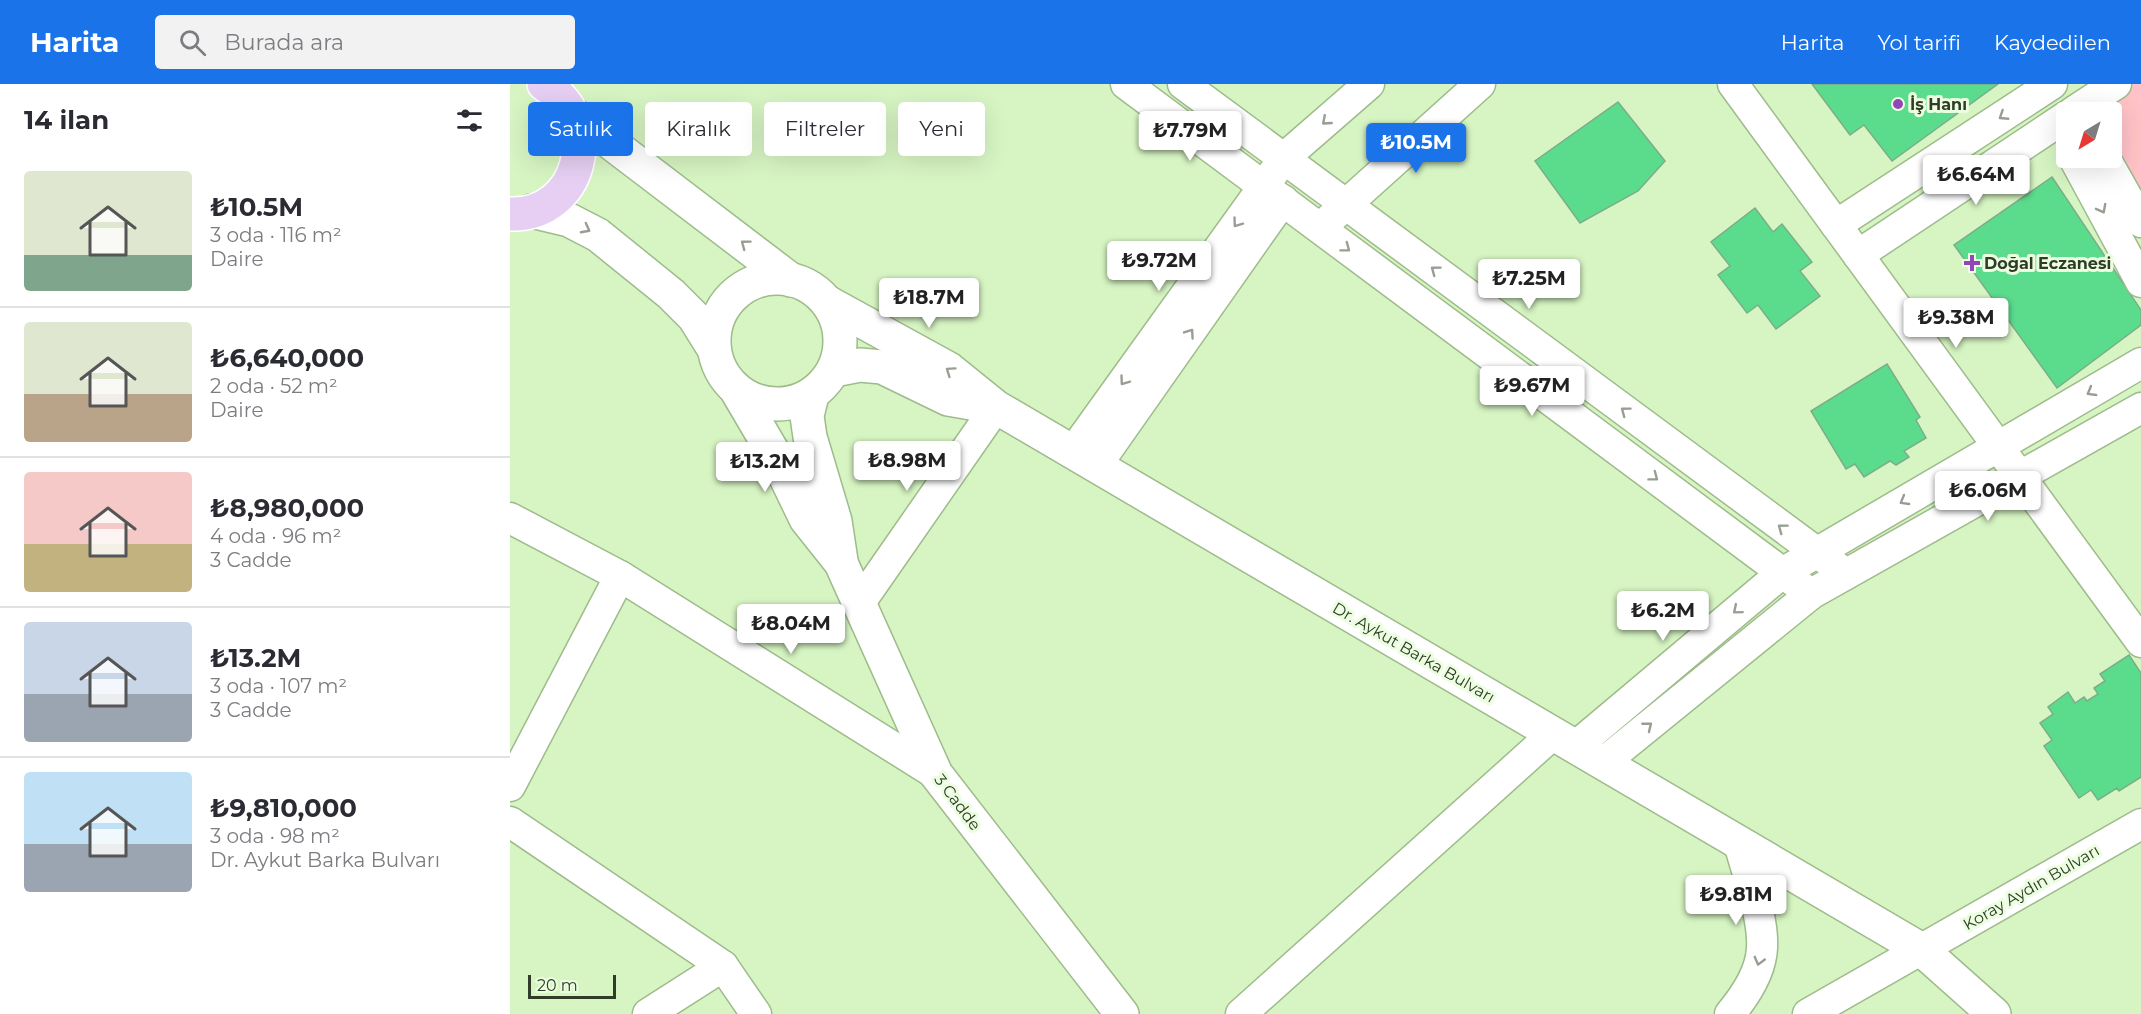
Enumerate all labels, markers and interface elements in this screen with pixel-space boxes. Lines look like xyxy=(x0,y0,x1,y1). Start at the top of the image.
search box xyxy=(155,15,575,69)
text: Harita xyxy=(30,25,119,59)
icon: search xyxy=(176,26,209,59)
text: Burada ara xyxy=(224,29,344,56)
text: Harita xyxy=(1781,30,1844,55)
text: Yol tarifi xyxy=(1877,30,1961,55)
text: Kaydedilen xyxy=(1994,30,2111,55)
place label: İş Hanı xyxy=(1910,95,1967,115)
marker: İş Hanı xyxy=(1891,97,1905,111)
chip: Satılık xyxy=(528,102,633,156)
chip: Kiralık xyxy=(645,102,752,156)
chip: Filtreler xyxy=(764,102,886,156)
chip: Yeni xyxy=(898,102,985,156)
north arrow xyxy=(2056,102,2122,168)
map controls xyxy=(2056,102,2122,168)
text: 14 ilan xyxy=(24,104,109,136)
icon: filters xyxy=(453,104,486,137)
one-way arrow xyxy=(1999,109,2010,120)
pin: ₺7.79M xyxy=(1141,111,1239,162)
one-way arrow xyxy=(1322,114,1333,125)
text: ₺7.79M xyxy=(1153,118,1227,142)
pin: ₺10.5M xyxy=(1367,123,1465,174)
text: ₺10.5M xyxy=(1380,130,1452,154)
pin: ₺6.64M xyxy=(1927,155,2025,206)
text: ₺6.64M xyxy=(1937,162,2015,186)
text: ₺10.5M xyxy=(210,191,303,223)
icon: home xyxy=(72,195,144,267)
one-way arrow xyxy=(2095,203,2106,213)
one-way arrow xyxy=(1233,216,1244,227)
one-way arrow xyxy=(580,222,591,233)
text: 3 oda · 116 m² xyxy=(210,223,342,247)
one-way arrow xyxy=(740,241,751,252)
pin: ₺9.72M xyxy=(1110,241,1208,292)
one-way arrow xyxy=(1340,241,1351,252)
text: Daire xyxy=(210,247,264,271)
text: ₺9.72M xyxy=(1121,248,1197,272)
place label: Doğal Eczanesi xyxy=(1984,254,2111,273)
marker: Doğal Eczanesi xyxy=(1965,256,1979,270)
pin: ₺7.25M xyxy=(1480,259,1578,310)
text: ₺7.25M xyxy=(1492,266,1566,290)
one-way arrow xyxy=(1431,267,1442,278)
pin: ₺18.7M xyxy=(880,278,978,329)
text: ₺18.7M xyxy=(893,285,965,309)
pin: ₺9.38M xyxy=(1907,298,2005,349)
text: ₺9.38M xyxy=(1917,305,1995,329)
one-way arrow xyxy=(1183,328,1194,339)
text: ₺6,640,000 xyxy=(210,342,364,374)
icon: home xyxy=(72,346,144,418)
pin: ₺9.67M xyxy=(1483,366,1581,417)
one-way arrow xyxy=(946,367,957,378)
text: ₺9.67M xyxy=(1494,373,1570,397)
text: 2 oda · 52 m² xyxy=(210,374,338,398)
one-way arrow xyxy=(1120,375,1131,386)
one-way arrow xyxy=(2087,385,2097,397)
text: Daire xyxy=(210,398,264,422)
one-way arrow xyxy=(1621,408,1632,419)
pin: ₺8.98M xyxy=(858,441,956,492)
pin: ₺13.2M xyxy=(716,442,814,493)
text: ₺8.98M xyxy=(868,448,946,472)
text: ₺13.2M xyxy=(730,449,800,473)
one-way arrow xyxy=(1647,470,1658,481)
pin: ₺6.06M xyxy=(1939,471,2037,522)
text: ₺6.06M xyxy=(1949,478,2027,502)
text: ₺8,980,000 xyxy=(210,492,364,524)
one-way arrow xyxy=(1900,494,1910,505)
icon: home xyxy=(72,496,144,568)
text: 4 oda · 96 m² xyxy=(210,524,341,548)
one-way arrow xyxy=(1778,524,1789,535)
text: 3 Cadde xyxy=(210,548,292,572)
pin: ₺6.2M xyxy=(1621,591,1705,642)
street label: Dr. Aykut Barka Bulvarı xyxy=(1329,598,1498,707)
text: ₺6.2M xyxy=(1631,598,1695,622)
one-way arrow xyxy=(1733,603,1744,614)
pin: ₺8.04M xyxy=(742,604,840,655)
text: ₺8.04M xyxy=(751,611,831,635)
text: ₺13.2M xyxy=(210,642,301,674)
icon: home xyxy=(72,646,144,718)
text: 3 oda · 107 m² xyxy=(210,674,347,698)
text: 3 Cadde xyxy=(210,698,292,722)
one-way arrow xyxy=(1641,723,1652,734)
street label: 3 Cadde xyxy=(930,771,985,834)
text: ₺9,810,000 xyxy=(210,792,357,824)
icon: home xyxy=(72,796,144,868)
text: 3 oda · 98 m² xyxy=(210,824,340,848)
street label: Koray Aydın Bulvarı xyxy=(1960,841,2103,934)
text: Dr. Aykut Barka Bulvarı xyxy=(210,848,440,872)
pin: ₺9.81M xyxy=(1687,875,1785,926)
text: ₺9.81M xyxy=(1699,882,1773,906)
one-way arrow xyxy=(1754,955,1766,966)
scale bar xyxy=(528,972,616,1000)
text: 20 m xyxy=(537,976,578,995)

